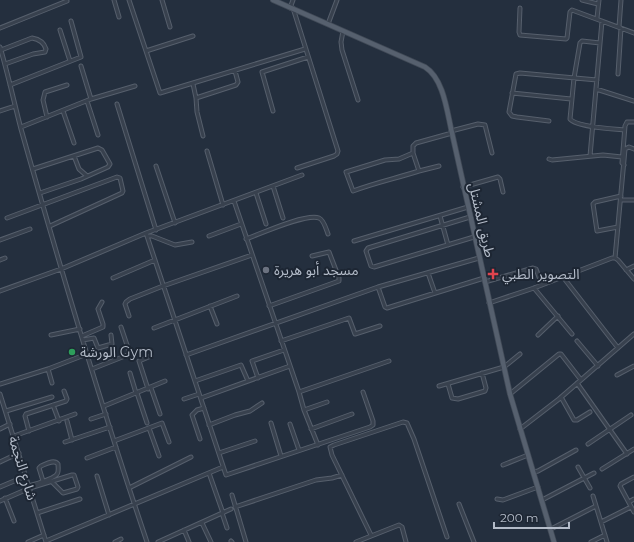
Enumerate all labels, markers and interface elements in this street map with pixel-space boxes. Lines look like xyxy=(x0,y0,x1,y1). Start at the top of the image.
street label: طريق المشتل xyxy=(464,181,499,259)
place label: مسجد أبو هريرة xyxy=(274,261,359,279)
marker: مسجد أبو هريرة xyxy=(261,265,271,275)
place label: التصوير الطبي xyxy=(502,265,580,285)
marker: التصوير الطبي xyxy=(487,268,499,280)
place label: الورشة Gym xyxy=(80,343,153,361)
marker: الورشة Gym xyxy=(67,347,77,357)
street label: شارع النجمة xyxy=(3,434,41,503)
scale bar xyxy=(494,504,569,530)
text: 200 m xyxy=(500,510,539,525)

